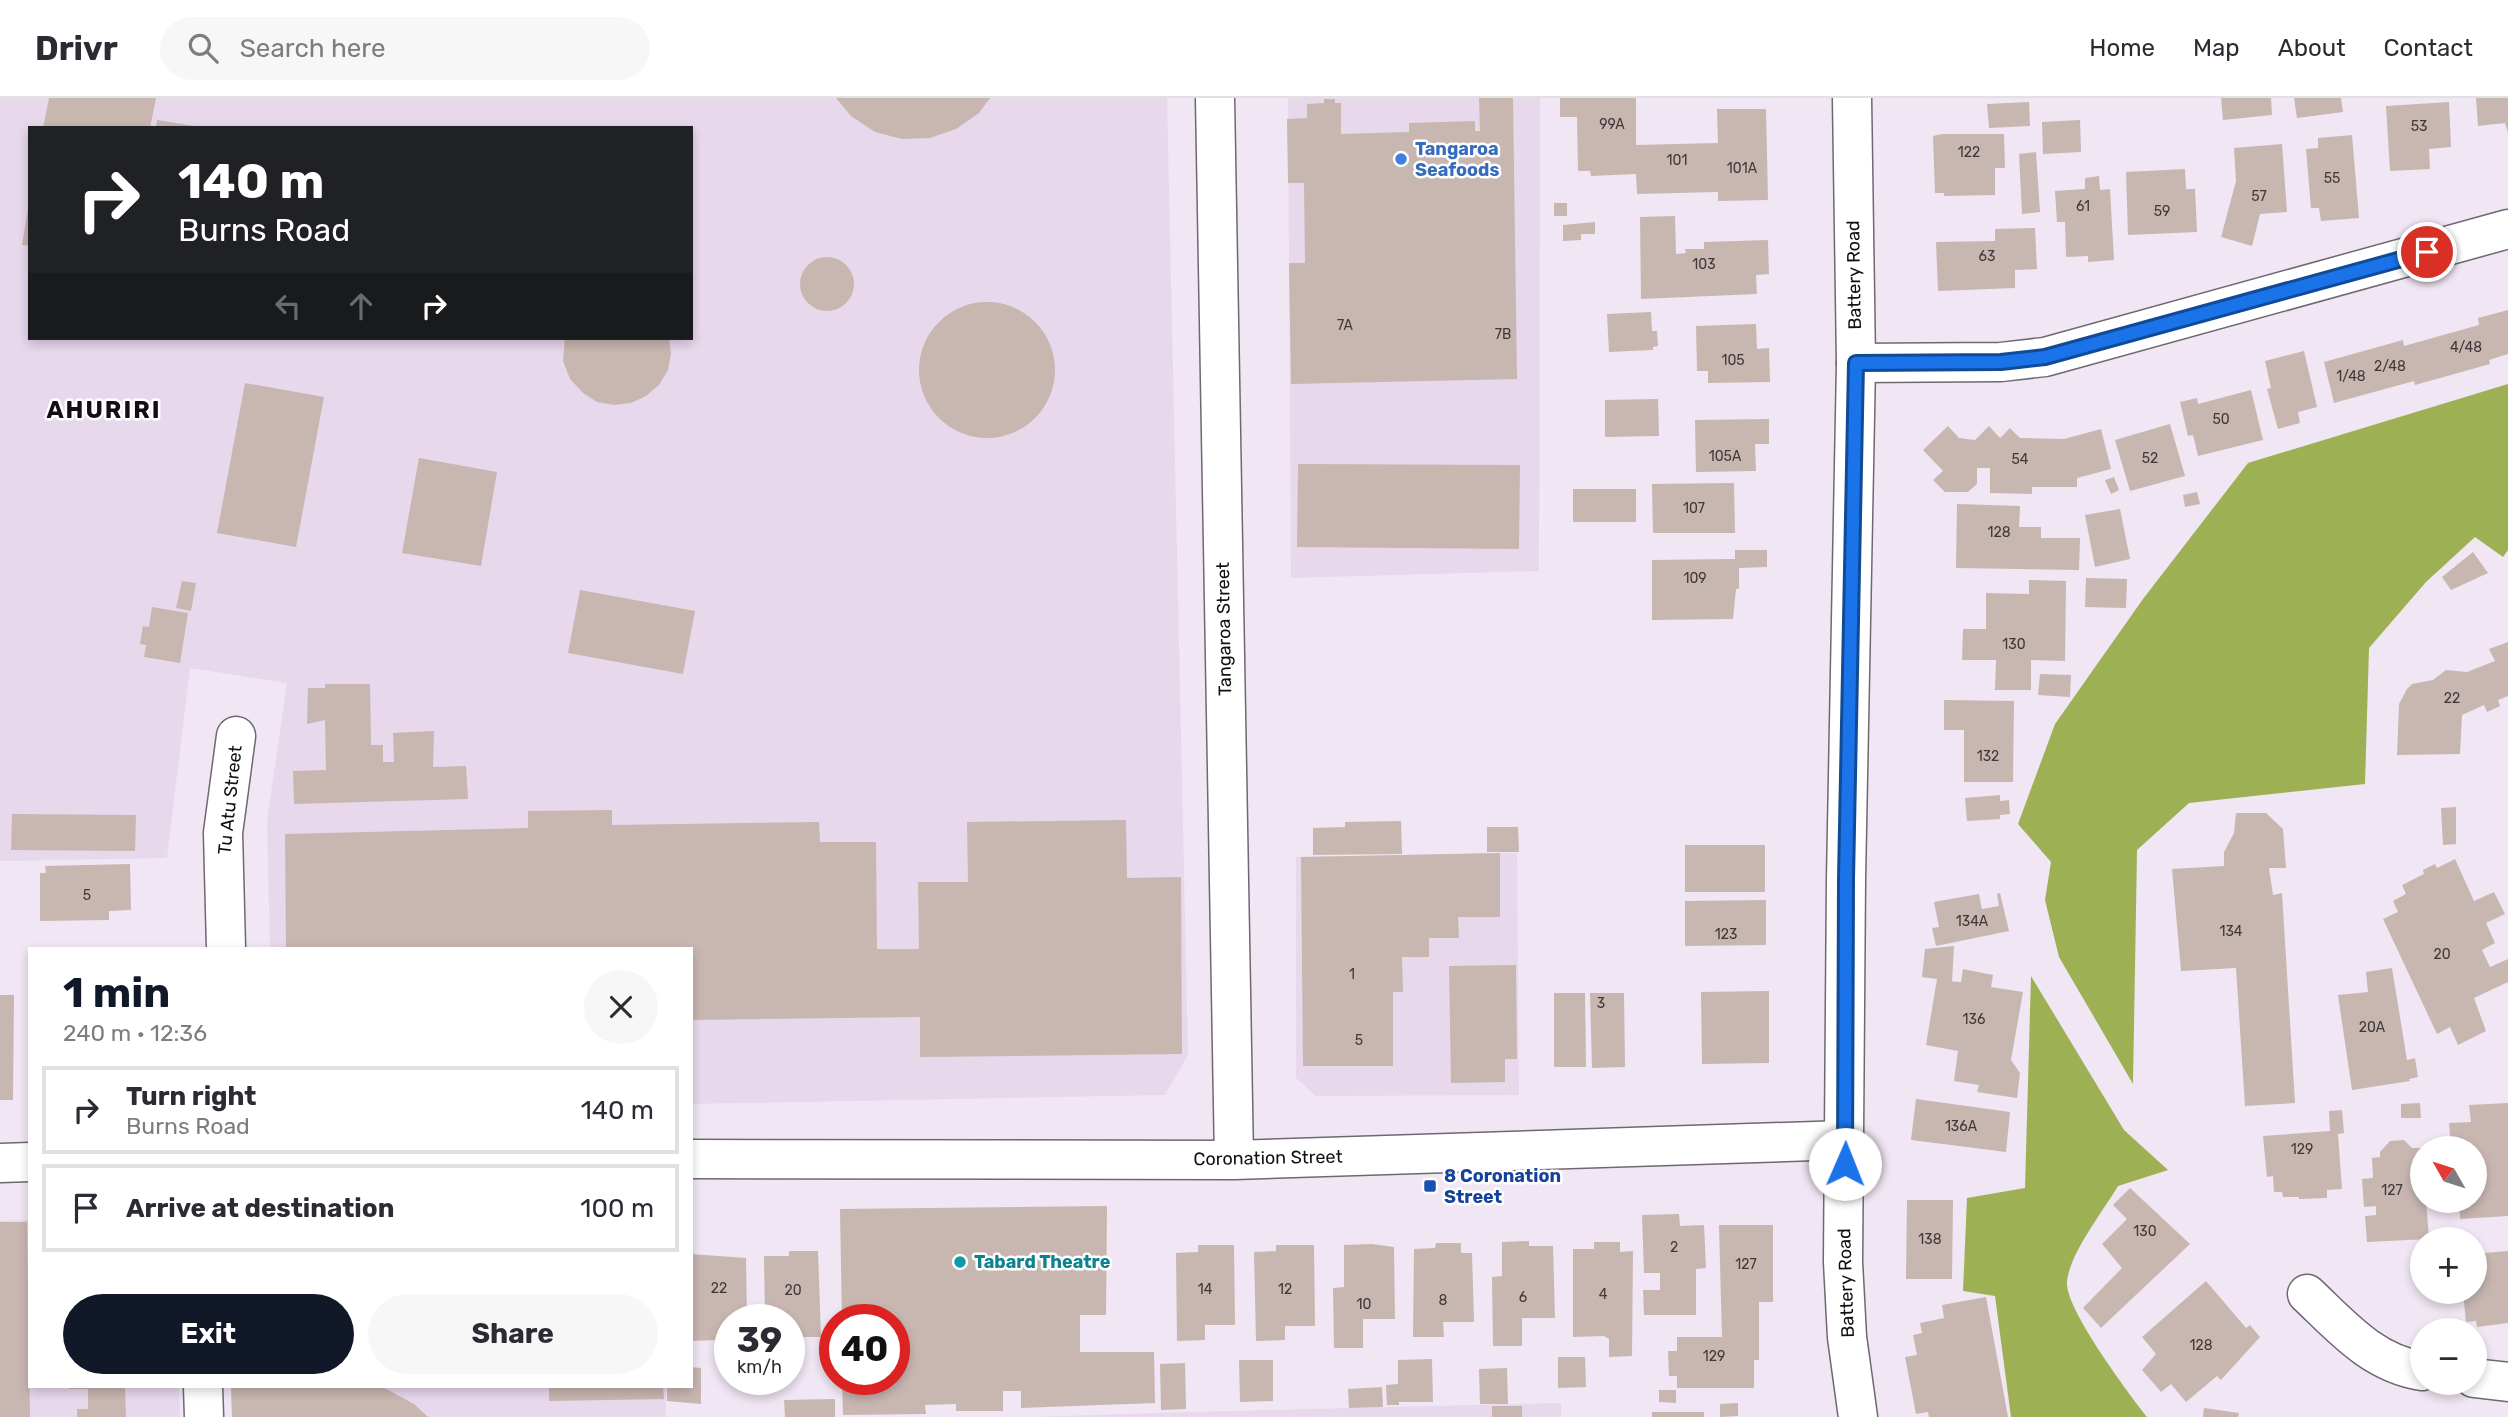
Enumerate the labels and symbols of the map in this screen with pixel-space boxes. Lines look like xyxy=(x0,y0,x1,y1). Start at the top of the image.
house number: 99A xyxy=(1599,116,1625,133)
house number: 53 xyxy=(2411,118,2427,135)
place label: Tangaroa Seafoods xyxy=(1415,138,1499,181)
house number: 122 xyxy=(1958,144,1980,161)
marker: Tangaroa Seafoods xyxy=(1393,151,1409,167)
house number: 101 xyxy=(1667,152,1687,169)
house number: 101A xyxy=(1727,160,1758,177)
house number: 55 xyxy=(2324,170,2340,187)
house number: 57 xyxy=(2251,188,2267,205)
house number: 61 xyxy=(2076,198,2090,215)
house number: 59 xyxy=(2154,203,2170,220)
street label: Battery Road xyxy=(1842,220,1866,330)
pin xyxy=(2397,222,2457,282)
house number: 63 xyxy=(1979,248,1995,265)
house number: 103 xyxy=(1692,256,1716,273)
house number: 7A xyxy=(1337,317,1354,334)
house number: 7B xyxy=(1495,326,1511,343)
house number: 4/48 xyxy=(2450,339,2482,356)
house number: 105 xyxy=(1721,352,1745,369)
house number: 2/48 xyxy=(2374,358,2406,375)
house number: 1/48 xyxy=(2336,368,2366,385)
district label: AHURIRI xyxy=(46,396,162,424)
house number: 50 xyxy=(2212,411,2230,428)
house number: 105A xyxy=(1709,448,1742,465)
house number: 52 xyxy=(2142,450,2158,467)
house number: 54 xyxy=(2011,451,2029,468)
house number: 107 xyxy=(1683,500,1705,517)
house number: 128 xyxy=(1987,524,2011,541)
street label: Tangaroa Street xyxy=(1212,562,1236,696)
house number: 109 xyxy=(1683,570,1707,587)
house number: 130 xyxy=(2002,636,2026,653)
house number: 22 xyxy=(2444,690,2460,707)
street label: Tu Atu Street xyxy=(213,744,247,856)
house number: 132 xyxy=(1977,748,1999,765)
house number: 5 xyxy=(83,887,91,904)
house number: 134A xyxy=(1956,913,1989,930)
house number: 134 xyxy=(2219,923,2243,940)
house number: 123 xyxy=(1715,926,1737,943)
house number: 20 xyxy=(2433,946,2451,963)
house number: 1 xyxy=(1349,966,1355,983)
house number: 3 xyxy=(1597,995,1605,1012)
house number: 136 xyxy=(1963,1011,1985,1028)
house number: 20A xyxy=(2359,1019,2386,1036)
house number: 5 xyxy=(1355,1032,1363,1049)
house number: 136A xyxy=(1945,1118,1978,1135)
position arrow xyxy=(1808,1127,1882,1201)
north arrow xyxy=(2410,1136,2487,1213)
house number: 129 xyxy=(2291,1141,2313,1158)
street label: Coronation Street xyxy=(1193,1146,1343,1170)
place label: 8 Coronation Street xyxy=(1444,1165,1561,1208)
marker: 8 Coronation Street xyxy=(1422,1178,1438,1194)
house number: 127 xyxy=(2381,1182,2403,1199)
house number: 130 xyxy=(2133,1223,2157,1240)
street label: Battery Road xyxy=(1833,1228,1859,1338)
house number: 138 xyxy=(1918,1231,1942,1248)
house number: 2 xyxy=(1670,1239,1678,1256)
place label: Tabard Theatre xyxy=(974,1251,1111,1273)
marker: Tabard Theatre xyxy=(952,1254,968,1270)
house number: 127 xyxy=(1735,1256,1757,1273)
house number: 22 xyxy=(711,1280,727,1297)
house number: 14 xyxy=(1198,1281,1213,1298)
house number: 12 xyxy=(1278,1281,1292,1298)
house number: 20 xyxy=(784,1282,802,1299)
house number: 4 xyxy=(1599,1286,1608,1303)
house number: 6 xyxy=(1519,1289,1527,1306)
house number: 8 xyxy=(1439,1292,1448,1309)
house number: 10 xyxy=(1357,1296,1372,1313)
speed limit sign: 40 xyxy=(819,1304,910,1395)
house number: 128 xyxy=(2189,1337,2213,1354)
house number: 129 xyxy=(1703,1348,1725,1365)

